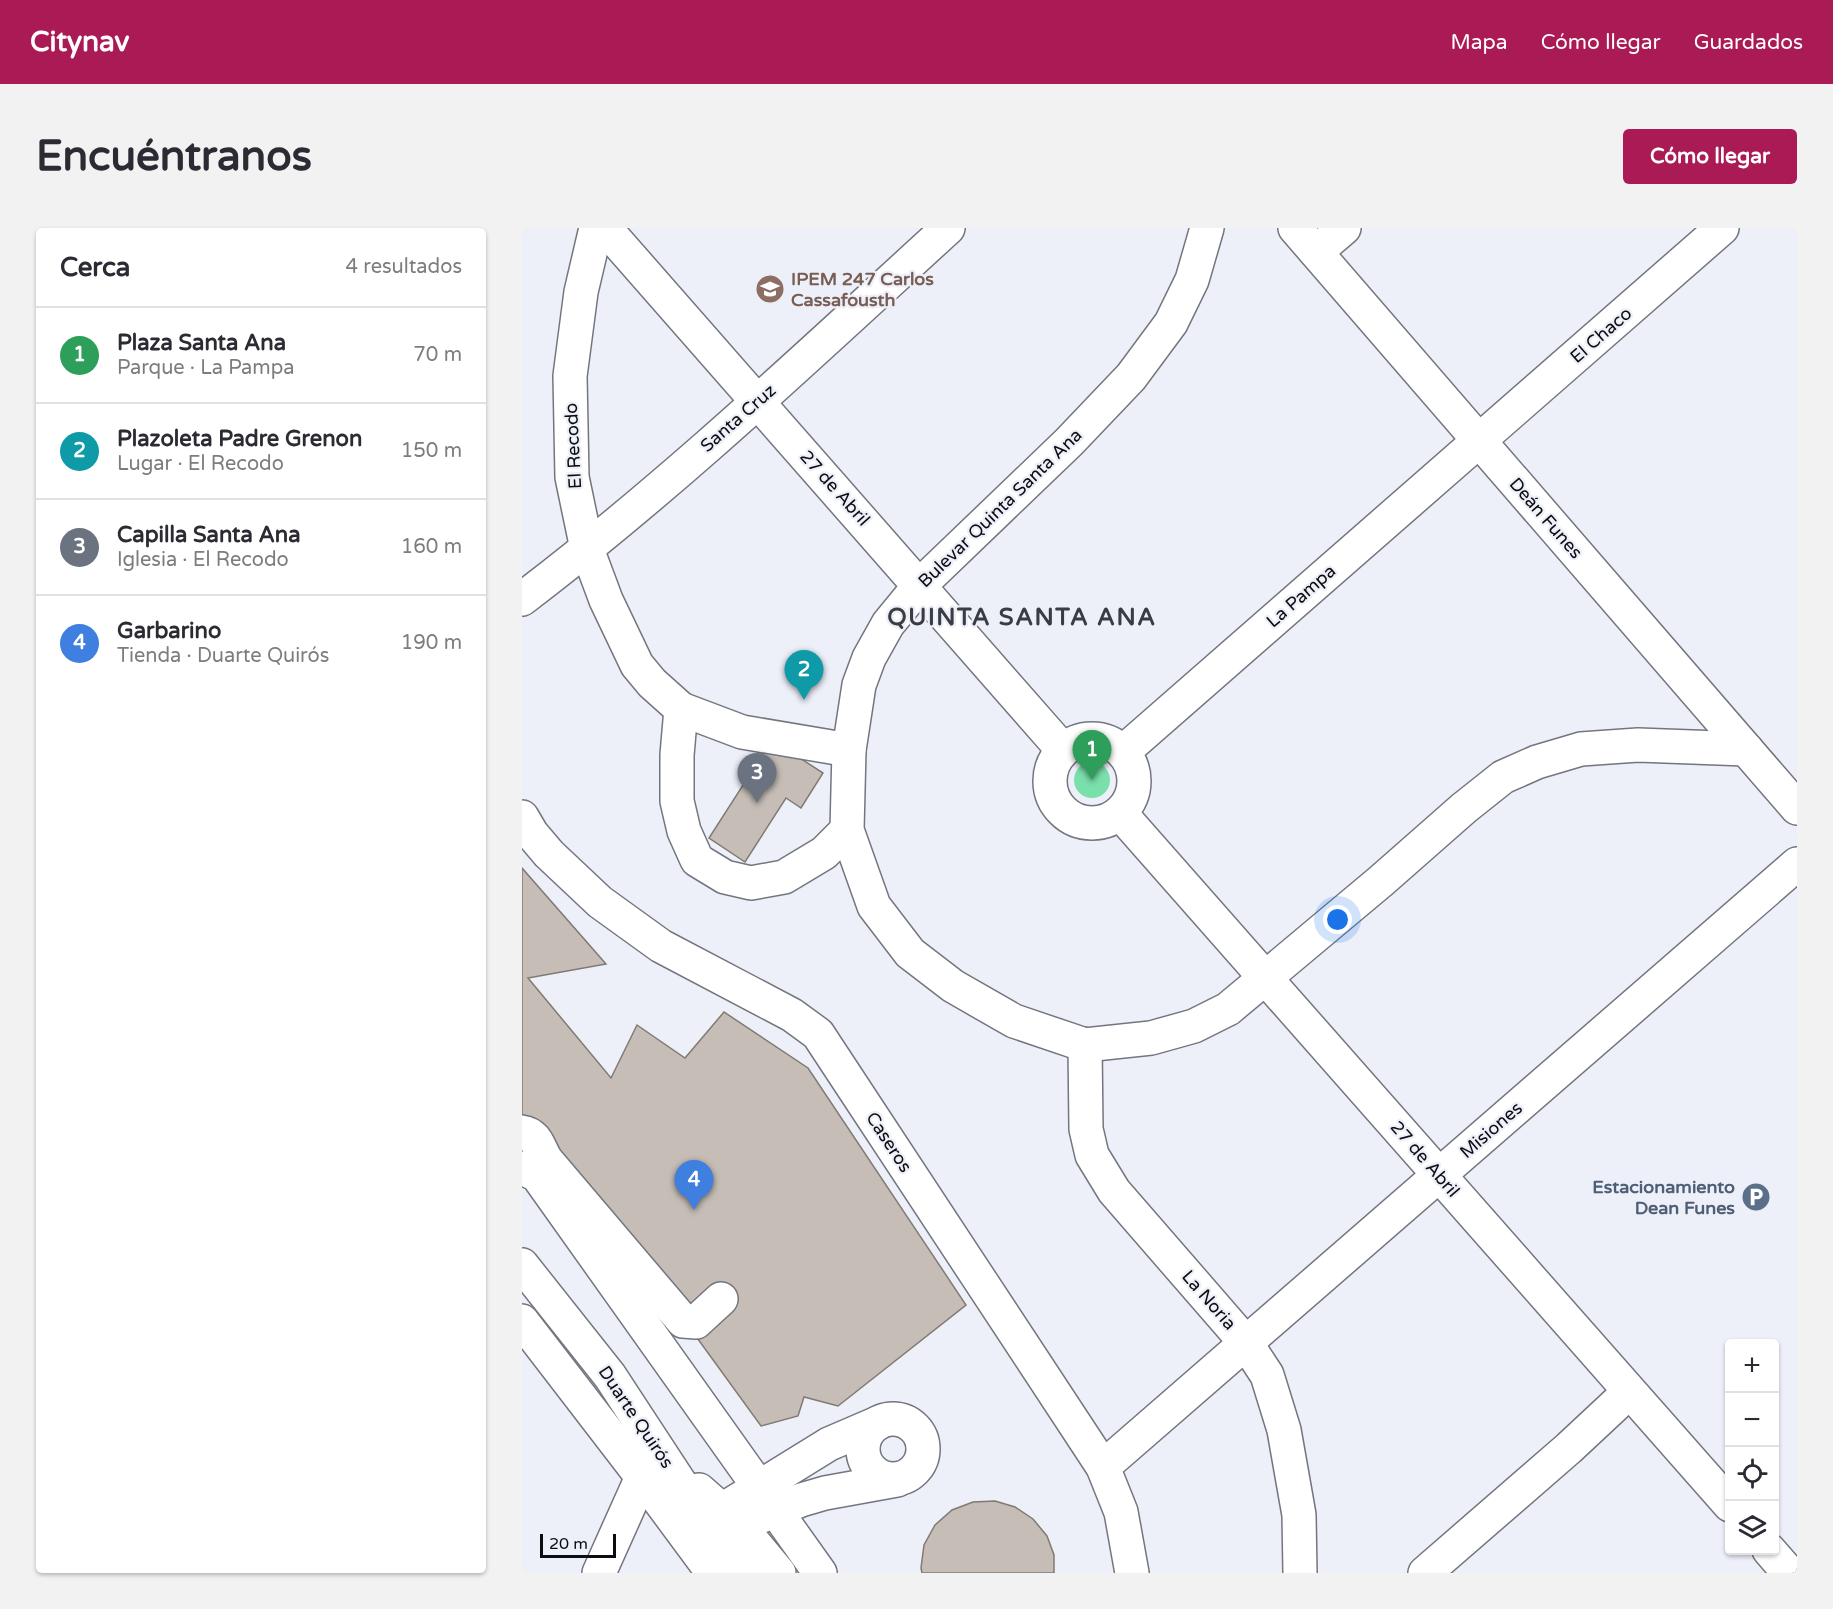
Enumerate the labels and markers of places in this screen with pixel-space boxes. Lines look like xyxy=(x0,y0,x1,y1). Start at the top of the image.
place label: IPEM 247 Carlos Cassafousth xyxy=(791,268,934,311)
school or university icon: IPEM 247 Carlos Cassafousth xyxy=(754,273,786,305)
pin: 2 xyxy=(784,650,824,700)
pin: 1 xyxy=(1072,730,1112,780)
pin: 3 xyxy=(738,754,776,803)
pin: 4 xyxy=(674,1160,714,1210)
place label: Estacionamiento Dean Funes xyxy=(1592,1176,1735,1219)
parking icon: Estacionamiento Dean Funes xyxy=(1740,1181,1772,1213)

